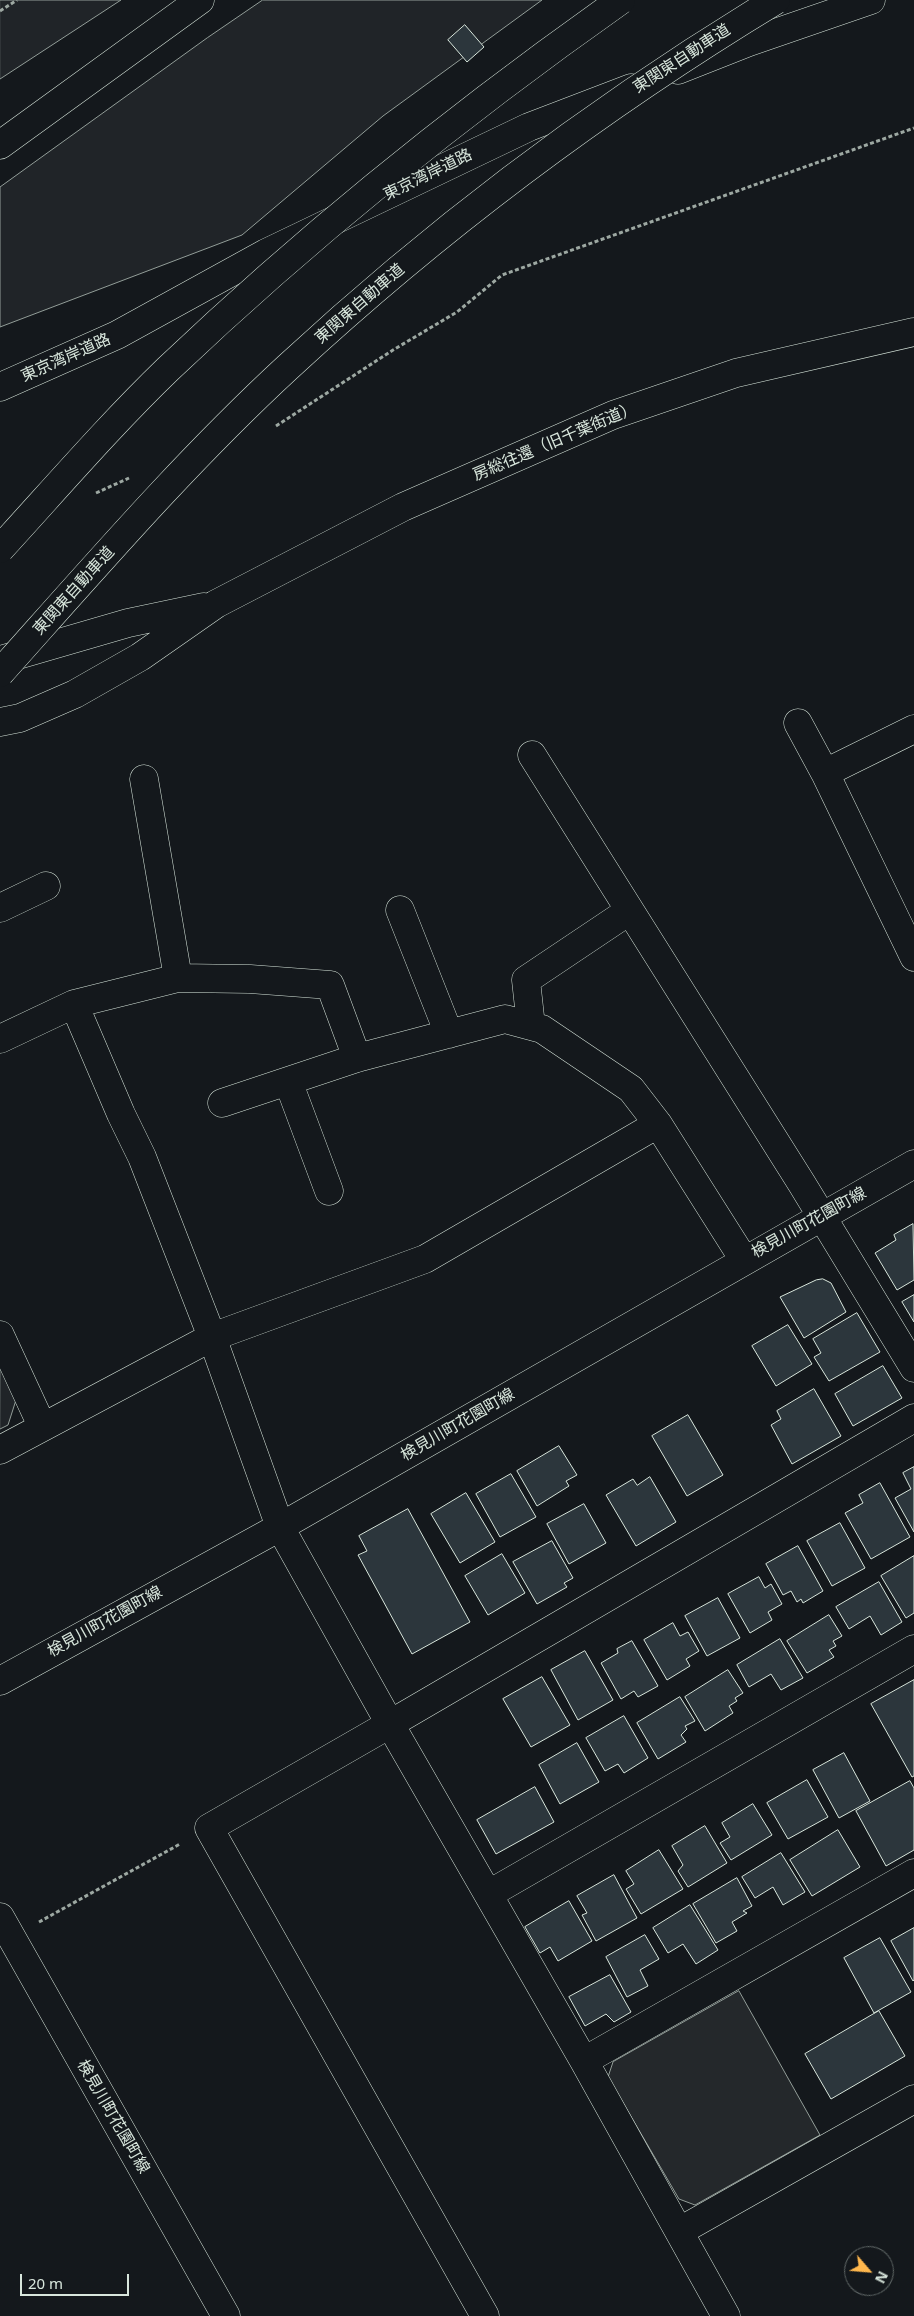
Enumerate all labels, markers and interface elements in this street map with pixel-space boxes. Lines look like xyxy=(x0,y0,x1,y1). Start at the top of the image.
street label: 東関東自動車道 xyxy=(630,20,734,98)
street label: 東京湾岸道路 xyxy=(381,145,475,205)
street label: 東関東自動車道 xyxy=(311,260,409,348)
street label: 東京湾岸道路 xyxy=(18,330,114,386)
street label: 房総往還（旧千葉街道） xyxy=(470,399,640,485)
street label: 東関東自動車道 xyxy=(29,543,119,639)
street label: 検見川町花園町線 xyxy=(748,1184,870,1262)
street label: 検見川町花園町線 xyxy=(398,1385,518,1465)
street label: 検見川町花園町線 xyxy=(44,1583,166,1661)
street label: 検見川町花園町線 xyxy=(73,2057,153,2177)
north arrow xyxy=(844,2246,894,2296)
scale bar xyxy=(22,2264,131,2296)
text: N xyxy=(871,2268,893,2287)
text: 20 m xyxy=(28,2273,63,2293)

